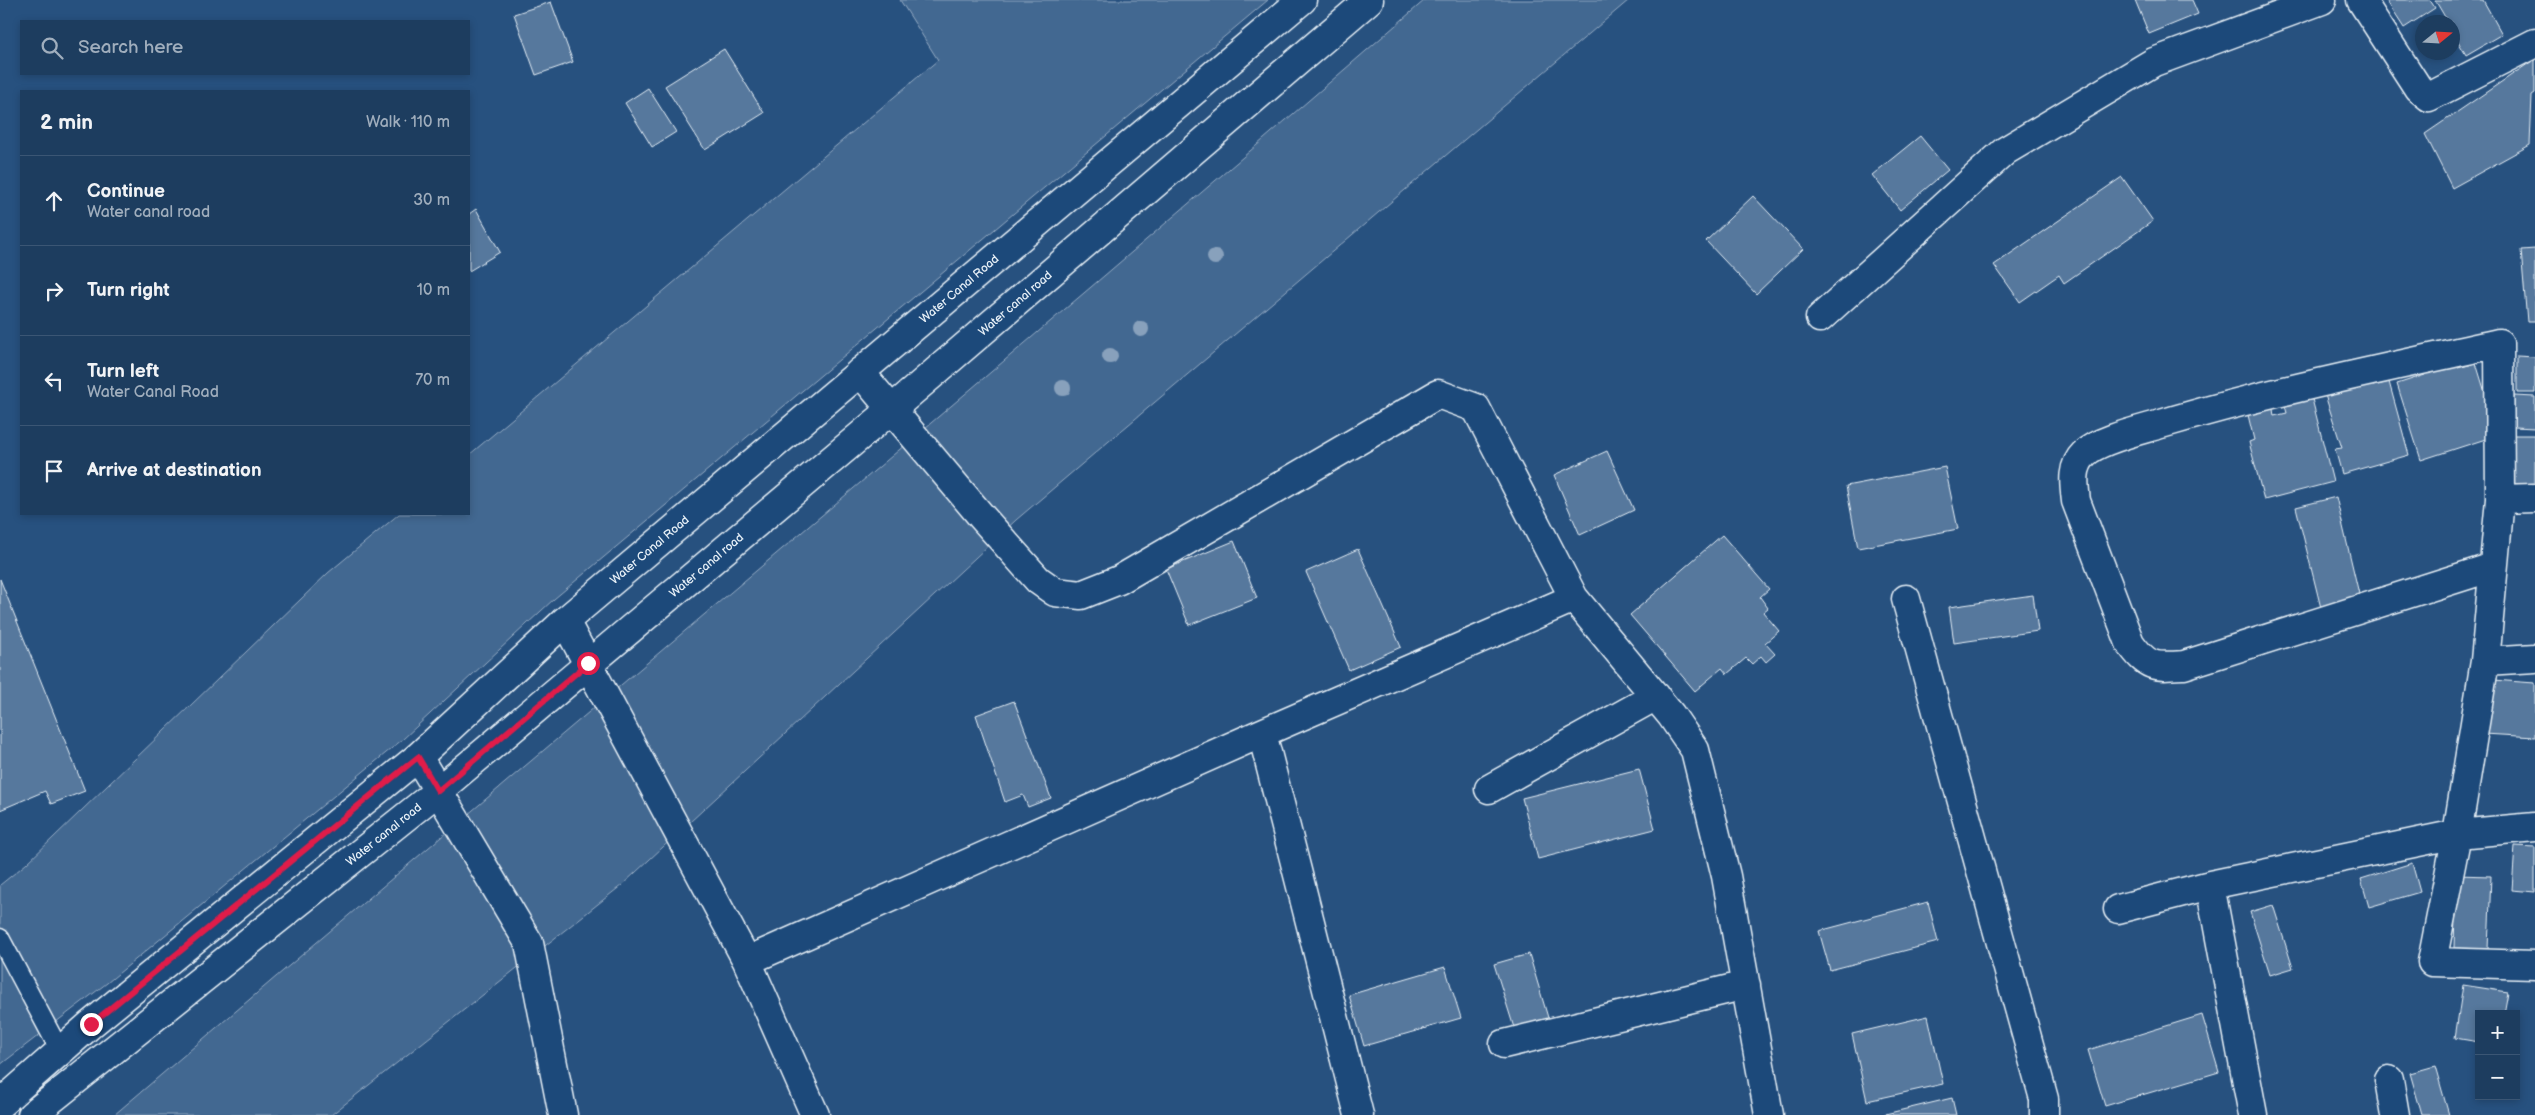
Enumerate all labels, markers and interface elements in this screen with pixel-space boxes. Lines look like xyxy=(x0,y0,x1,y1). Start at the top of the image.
north arrow xyxy=(2415,15,2460,60)
search box xyxy=(20,20,470,75)
icon: search xyxy=(38,34,66,62)
text: Search here xyxy=(78,36,183,59)
text: 2 min xyxy=(40,110,93,135)
text: Walk · 110 m xyxy=(366,113,450,132)
text: Continue xyxy=(87,180,165,203)
icon: ahead xyxy=(40,187,68,215)
text: 30 m xyxy=(413,191,450,210)
text: Water canal road xyxy=(87,203,210,222)
street label: Water Canal Road xyxy=(917,252,1002,327)
street label: Water canal road xyxy=(976,268,1056,340)
icon: right xyxy=(40,277,68,305)
text: Turn right xyxy=(87,279,170,302)
text: 10 m xyxy=(417,281,450,300)
text: Turn left xyxy=(87,360,159,383)
icon: left xyxy=(40,367,68,395)
text: 70 m xyxy=(415,371,450,390)
text: Water Canal Road xyxy=(87,383,219,402)
icon: arrive xyxy=(40,457,68,485)
text: Arrive at destination xyxy=(87,459,262,482)
street label: Water Canal Road xyxy=(607,513,693,588)
street label: Water canal road xyxy=(666,530,747,601)
route start xyxy=(577,652,600,675)
street label: Water canal road xyxy=(343,800,425,869)
map controls xyxy=(2475,1010,2520,1100)
button: + xyxy=(2475,1010,2520,1055)
route end xyxy=(80,1013,103,1036)
button: − xyxy=(2475,1055,2520,1100)

